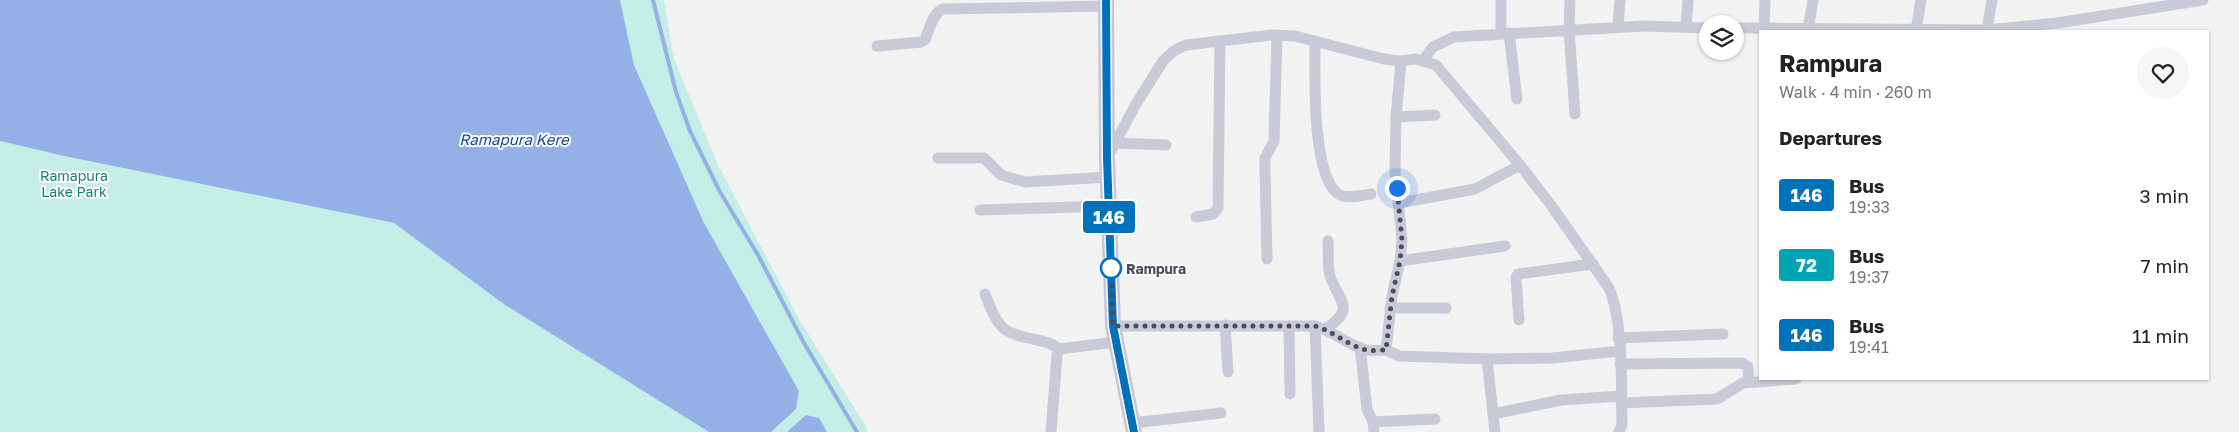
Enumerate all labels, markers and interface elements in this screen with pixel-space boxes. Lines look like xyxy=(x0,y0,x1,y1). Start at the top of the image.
map controls xyxy=(1699,15,1744,60)
button: layers xyxy=(1699,15,1744,60)
button: heart xyxy=(2137,47,2189,99)
text: Rampura xyxy=(1779,48,1882,77)
text: Walk · 4 min · 260 m xyxy=(1779,82,1932,102)
text: Departures xyxy=(1779,126,1882,149)
water label: Ramapura Kere xyxy=(459,130,570,148)
park label: Ramapura Lake Park xyxy=(40,167,108,200)
text: Bus xyxy=(1849,174,1884,197)
your location xyxy=(1385,176,1410,201)
text: 146 xyxy=(1791,184,1822,206)
text: 3 min xyxy=(2140,184,2189,207)
text: 19:33 xyxy=(1849,197,1890,217)
line badge: 146 xyxy=(1080,201,1138,233)
text: 146 xyxy=(1093,206,1125,228)
text: Bus xyxy=(1849,244,1884,267)
text: 72 xyxy=(1796,254,1817,276)
text: 7 min xyxy=(2141,254,2189,277)
marker: Rampura xyxy=(1100,257,1122,279)
place label: Rampura xyxy=(1126,260,1186,277)
text: 19:37 xyxy=(1849,267,1889,287)
text: Bus xyxy=(1849,314,1884,337)
text: 146 xyxy=(1791,324,1822,346)
text: 11 min xyxy=(2132,324,2189,347)
text: 19:41 xyxy=(1849,337,1889,357)

